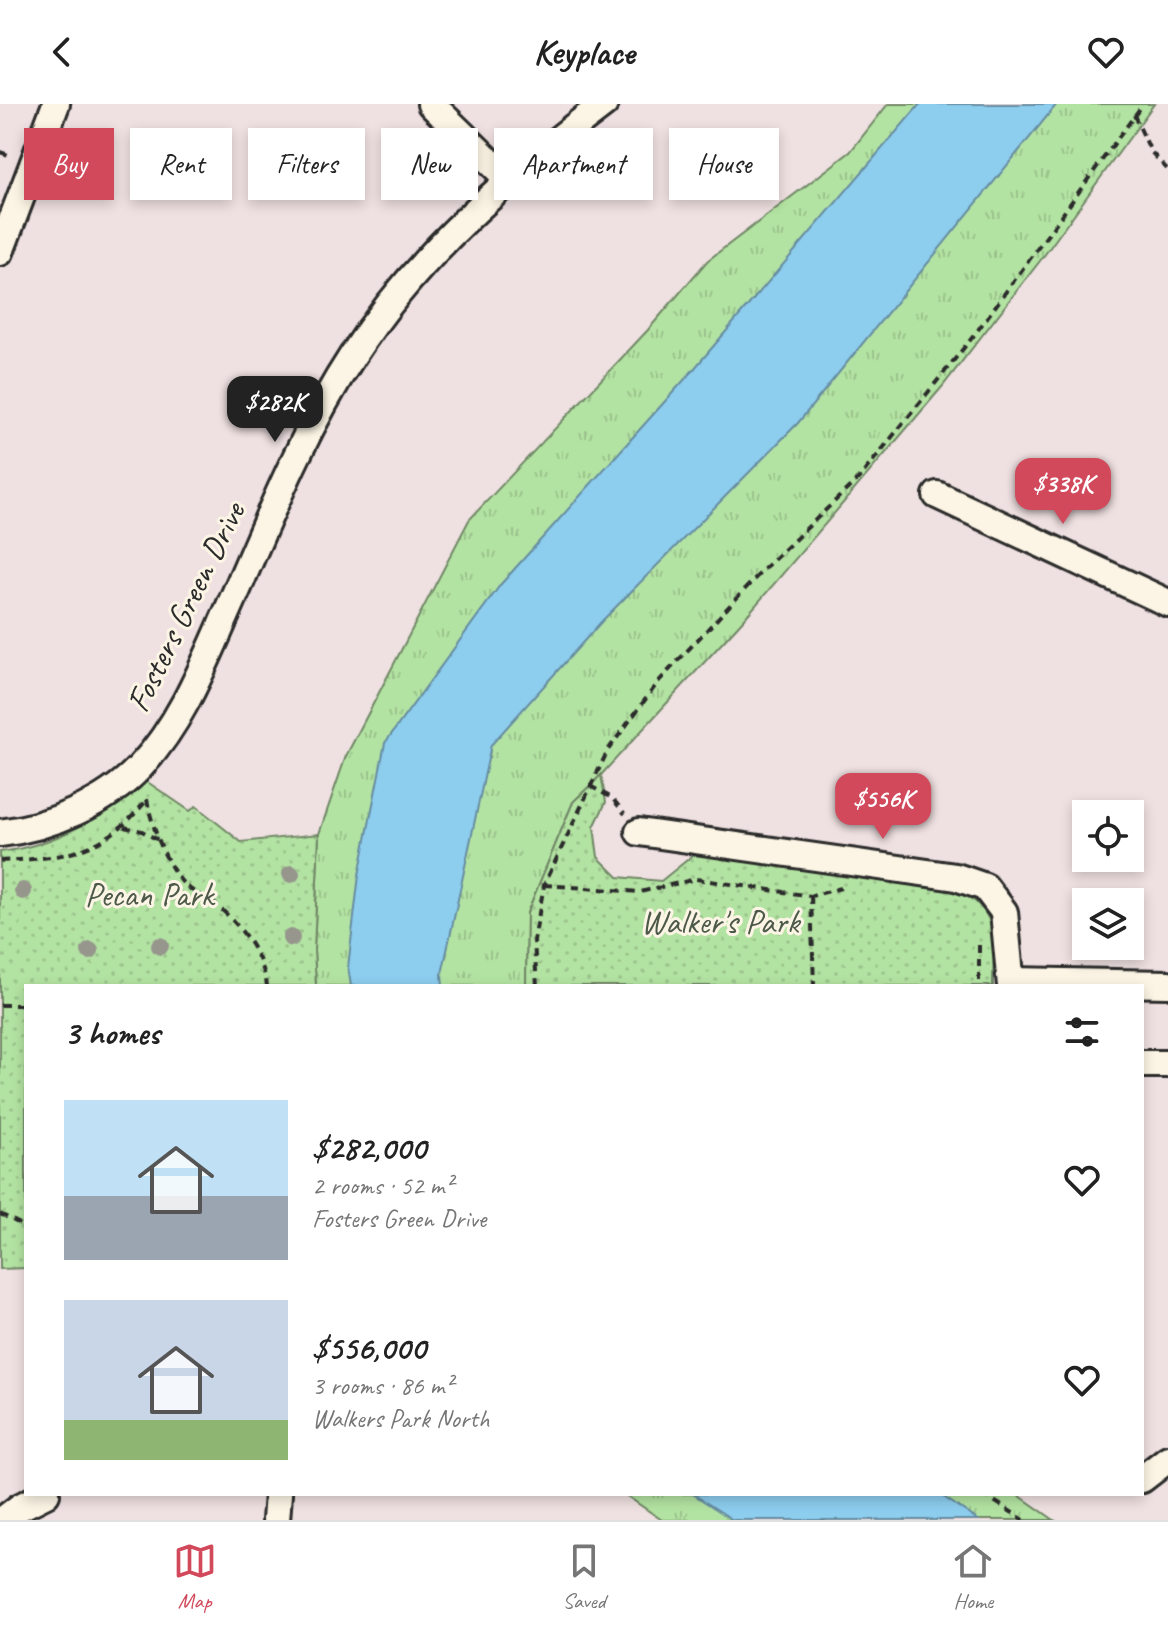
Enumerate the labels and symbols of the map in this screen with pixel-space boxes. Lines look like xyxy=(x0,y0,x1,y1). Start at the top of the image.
pin: $282K xyxy=(219,376,331,444)
pin: $338K xyxy=(1007,458,1119,526)
street label: Fosters Green Drive xyxy=(116,493,255,719)
pin: $556K xyxy=(827,773,939,841)
park label: Pecan Park xyxy=(85,873,216,916)
park label: Walker's Park xyxy=(641,900,802,943)

